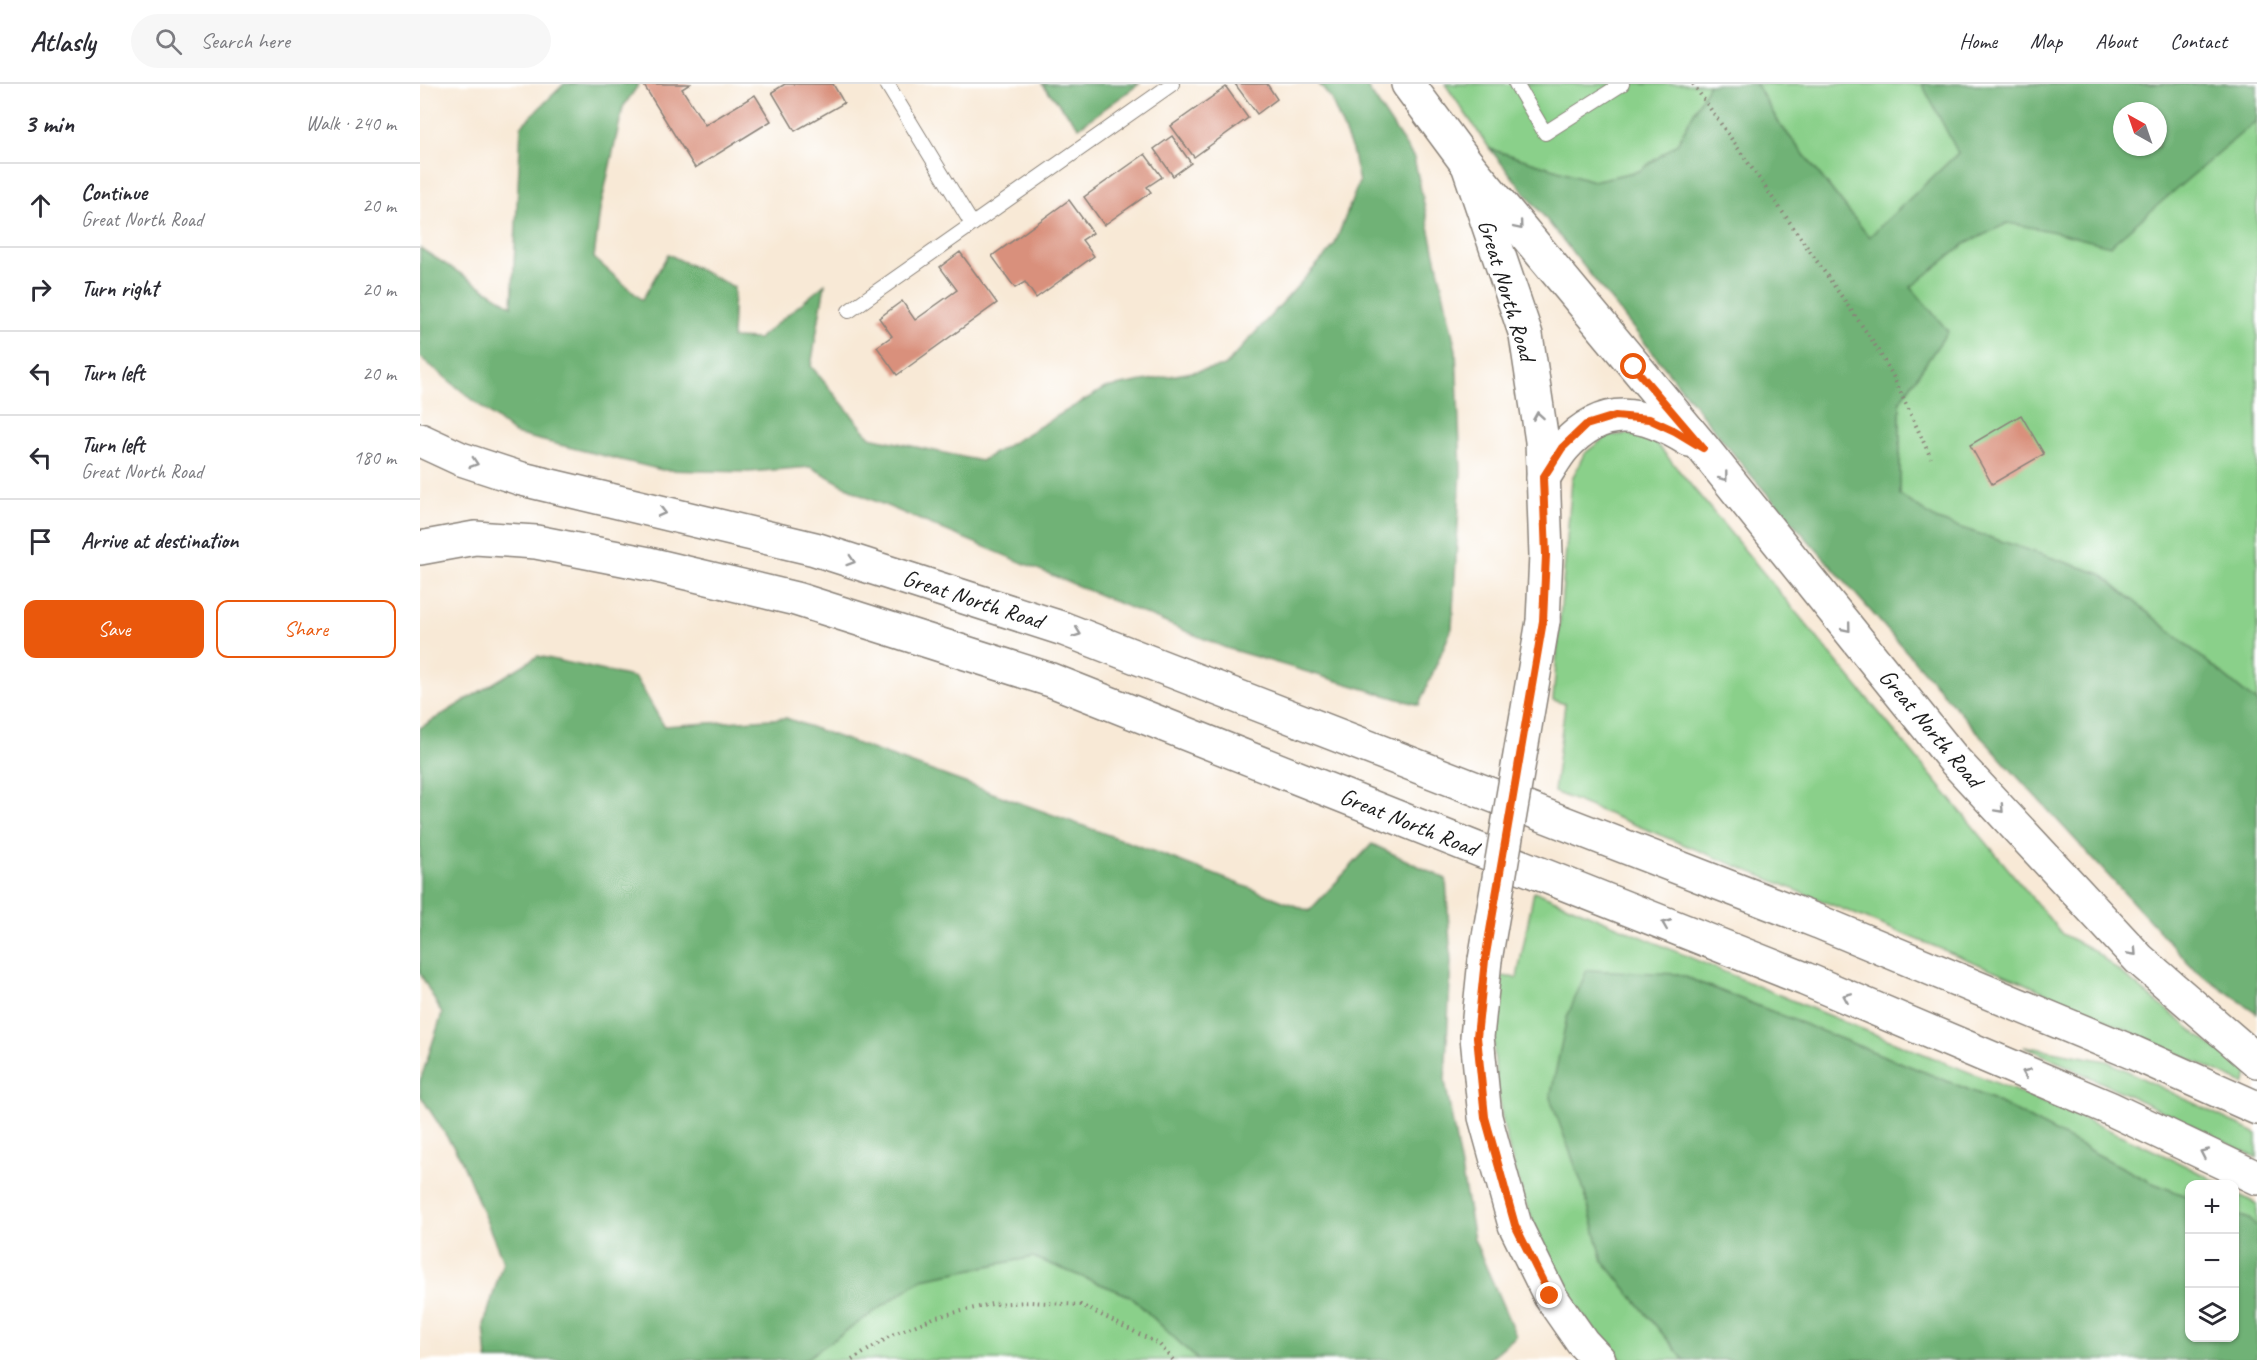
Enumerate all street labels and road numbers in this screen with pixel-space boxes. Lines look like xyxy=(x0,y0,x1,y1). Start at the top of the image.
street label: Great North Road xyxy=(1471,216,1544,368)
street label: Great North Road xyxy=(899,562,1050,637)
street label: Great North Road xyxy=(1873,662,1992,796)
street label: Great North Road xyxy=(1336,781,1486,865)

